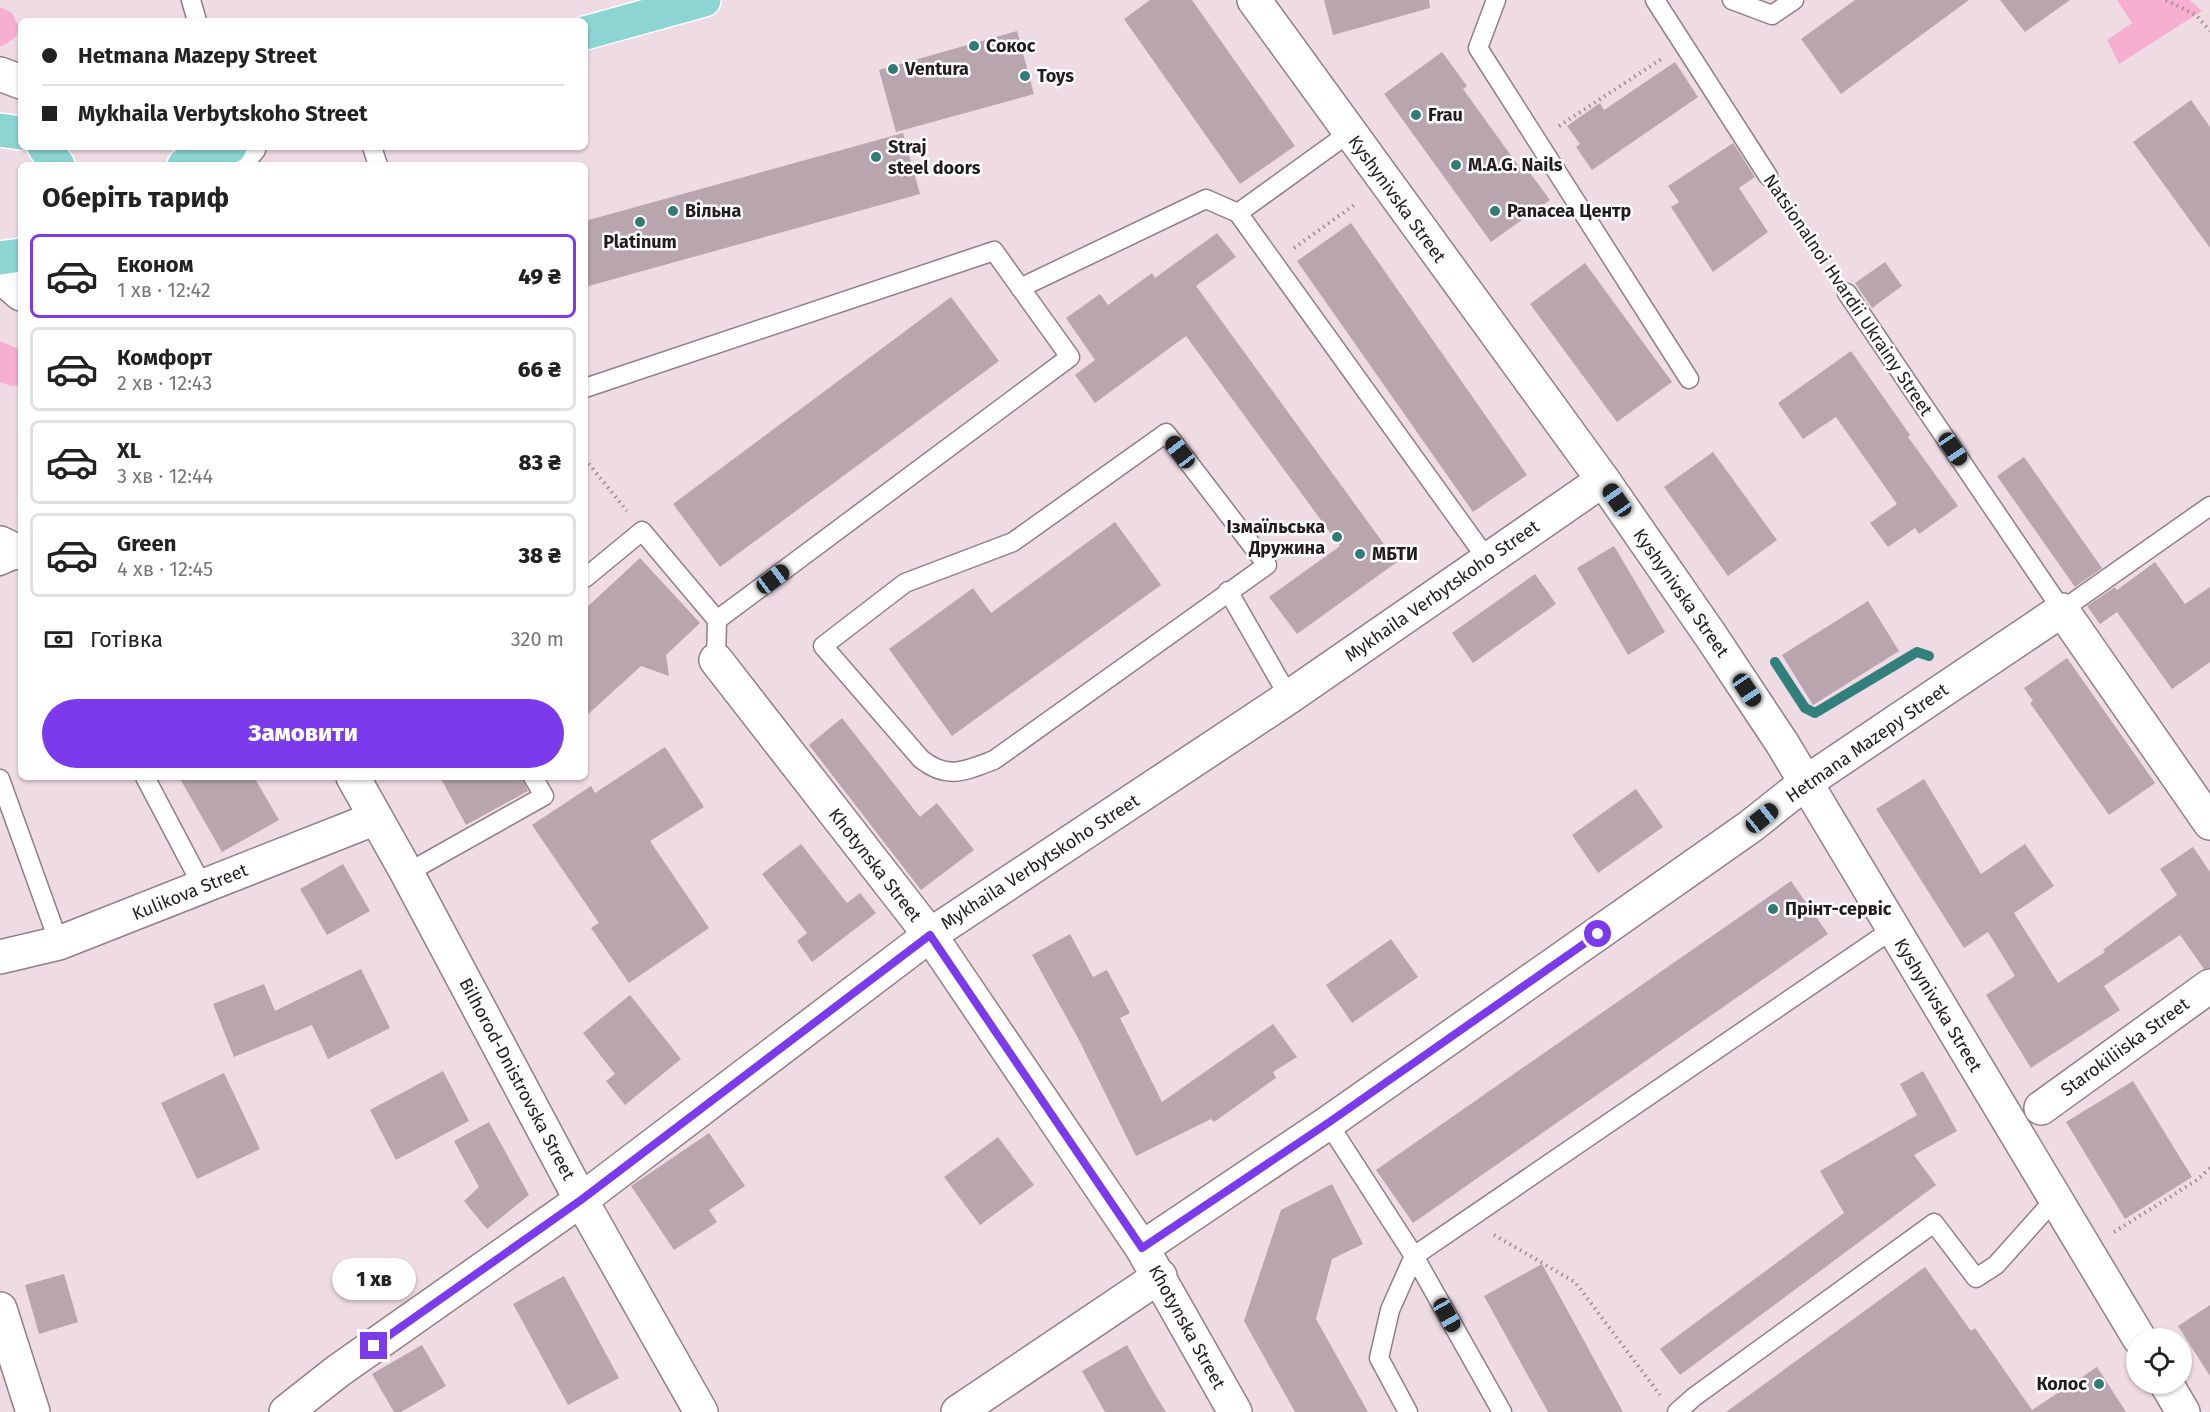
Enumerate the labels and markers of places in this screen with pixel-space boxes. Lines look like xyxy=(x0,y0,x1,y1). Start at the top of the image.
place label: Сокос xyxy=(986,35,1036,57)
marker: Сокос xyxy=(967,39,981,53)
place label: Ventura xyxy=(904,58,969,80)
marker: Ventura xyxy=(886,62,900,76)
place label: Toys xyxy=(1037,65,1074,87)
marker: Toys xyxy=(1018,69,1032,83)
place label: Frau xyxy=(1428,104,1463,126)
marker: Frau xyxy=(1409,108,1423,122)
place label: Straj steel doors xyxy=(888,136,981,179)
marker: Straj steel doors xyxy=(869,150,883,164)
place label: M.A.G. Nails xyxy=(1468,154,1563,176)
marker: M.A.G. Nails xyxy=(1449,158,1463,172)
place label: Вільна xyxy=(685,200,741,222)
place label: Panacea Центр xyxy=(1507,200,1631,222)
marker: Вільна xyxy=(666,204,680,218)
marker: Panacea Центр xyxy=(1488,204,1502,218)
marker: Platinum xyxy=(633,215,647,229)
place label: Platinum xyxy=(603,231,677,253)
place label: Ізмаїльська Дружина xyxy=(1227,516,1325,559)
marker: Ізмаїльська Дружина xyxy=(1330,530,1344,544)
place label: МБТИ xyxy=(1372,543,1418,565)
marker: МБТИ xyxy=(1353,547,1367,561)
place label: Прінт-сервіс xyxy=(1785,898,1892,920)
marker: Прінт-сервіс xyxy=(1766,902,1780,916)
place label: Колос xyxy=(2036,1373,2087,1395)
marker: Колос xyxy=(2092,1377,2106,1391)

